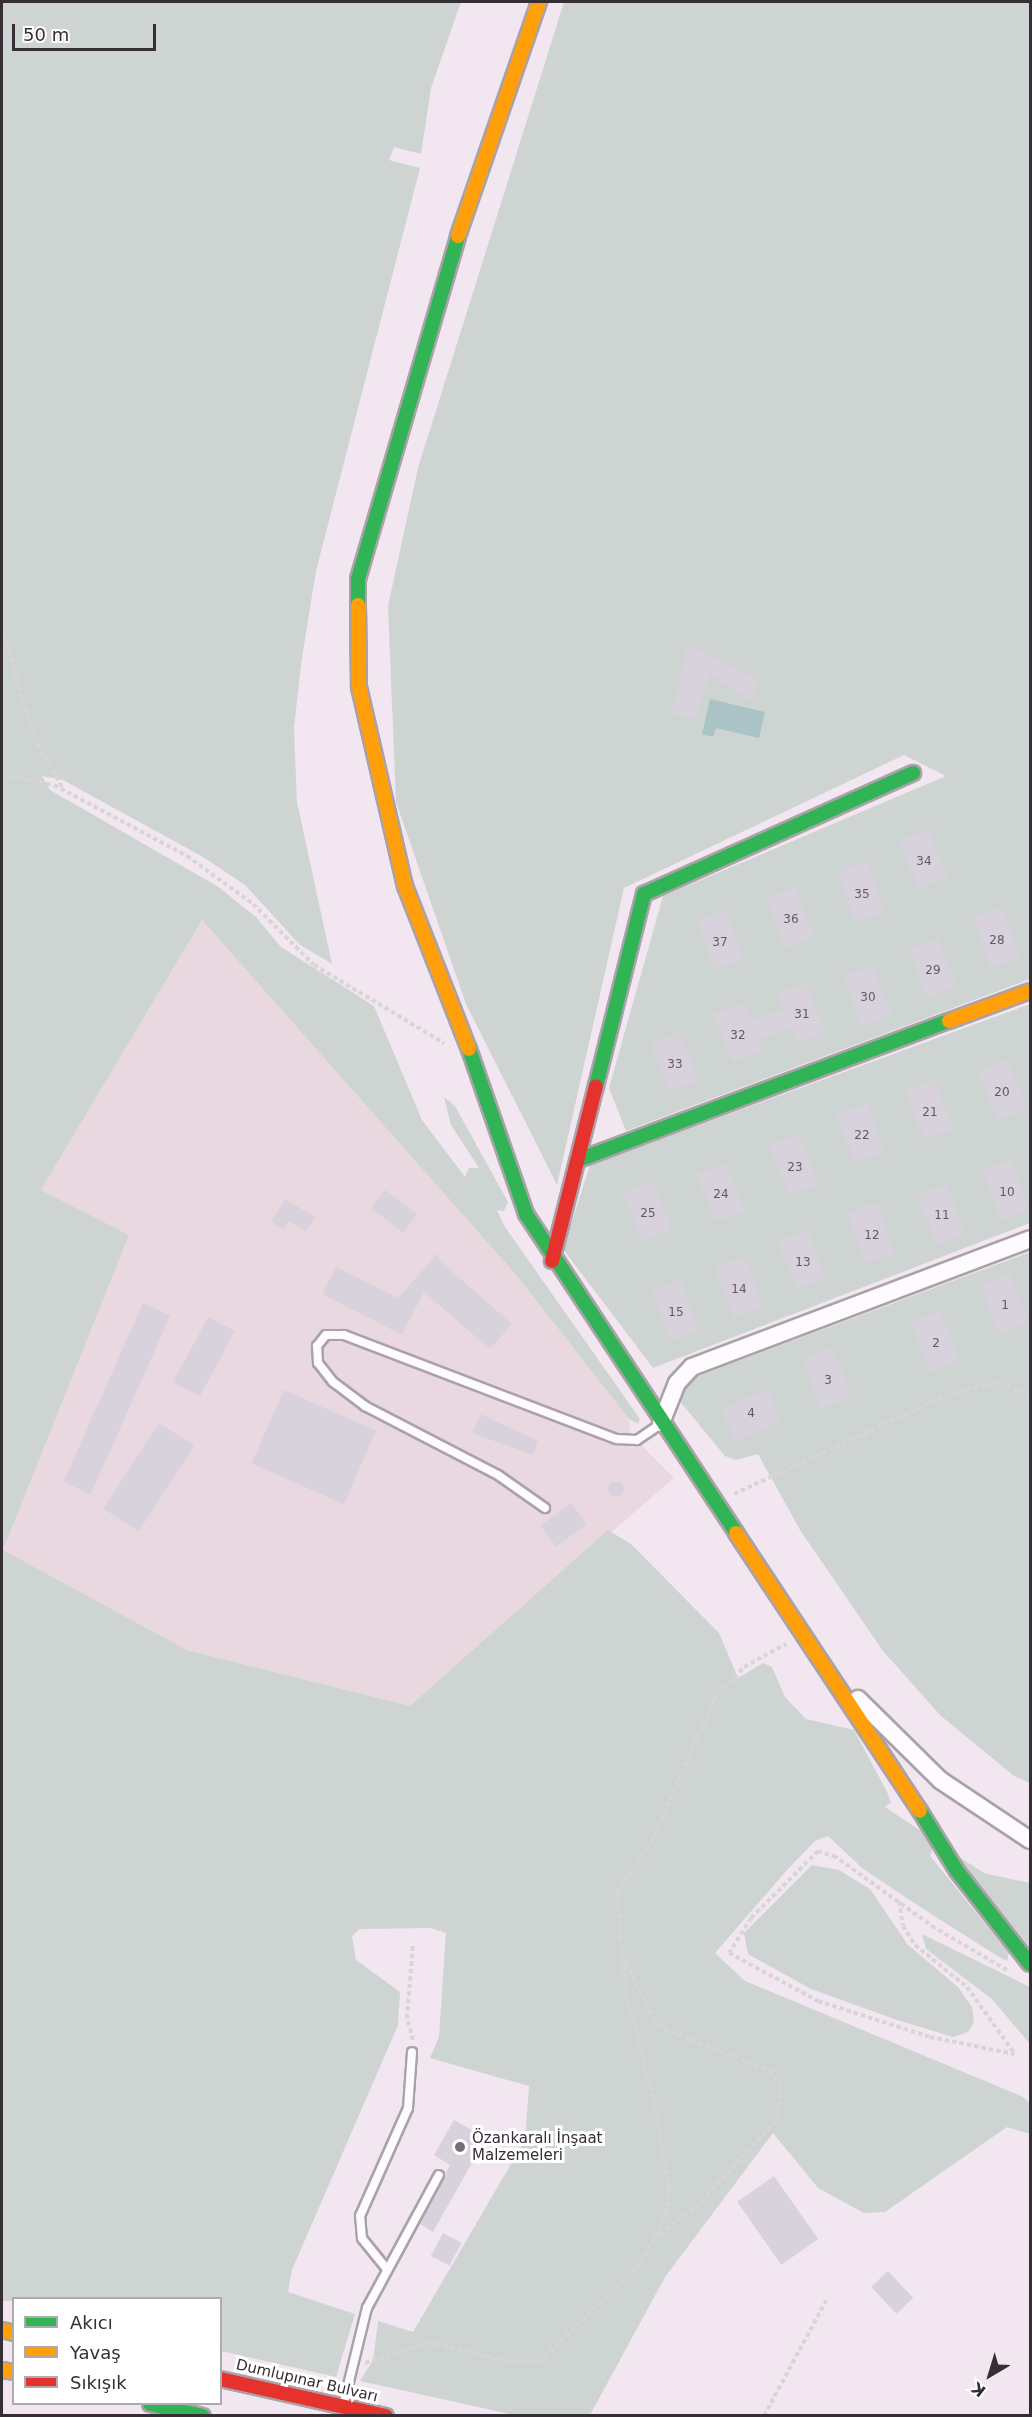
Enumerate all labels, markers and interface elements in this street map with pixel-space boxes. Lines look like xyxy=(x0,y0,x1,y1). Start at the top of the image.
scale bar xyxy=(15,12,159,50)
text: 50 m xyxy=(23,24,69,45)
house number: 34 xyxy=(916,855,932,869)
house number: 35 xyxy=(854,888,870,902)
house number: 36 xyxy=(783,913,799,927)
house number: 28 xyxy=(989,934,1005,948)
house number: 37 xyxy=(712,936,728,950)
house number: 29 xyxy=(925,964,941,978)
house number: 30 xyxy=(860,991,876,1005)
house number: 31 xyxy=(794,1008,810,1022)
house number: 32 xyxy=(730,1029,746,1043)
house number: 33 xyxy=(667,1058,683,1072)
house number: 20 xyxy=(994,1086,1010,1100)
house number: 21 xyxy=(922,1106,938,1120)
house number: 22 xyxy=(854,1129,870,1143)
house number: 23 xyxy=(787,1161,803,1175)
house number: 10 xyxy=(999,1186,1015,1200)
house number: 24 xyxy=(713,1188,729,1202)
house number: 25 xyxy=(640,1207,656,1221)
house number: 11 xyxy=(934,1209,950,1223)
house number: 12 xyxy=(864,1229,880,1243)
house number: 13 xyxy=(795,1256,811,1270)
house number: 14 xyxy=(731,1283,747,1297)
house number: 1 xyxy=(1001,1299,1009,1313)
house number: 15 xyxy=(668,1306,684,1320)
house number: 2 xyxy=(932,1337,940,1351)
house number: 3 xyxy=(824,1374,832,1388)
house number: 4 xyxy=(747,1407,755,1421)
place label: Özankaralı İnşaat Malzemeleri xyxy=(472,2129,602,2164)
marker: Özankaralı İnşaat Malzemeleri xyxy=(453,2140,467,2154)
legend xyxy=(12,2297,222,2405)
text: Akıcı xyxy=(70,2312,113,2333)
text: Yavaş xyxy=(70,2342,121,2363)
north arrow xyxy=(960,2345,1020,2405)
street label: Dumlupınar Bulvarı xyxy=(234,2356,380,2406)
text: Sıkışık xyxy=(70,2372,127,2393)
text: K xyxy=(968,2378,989,2401)

